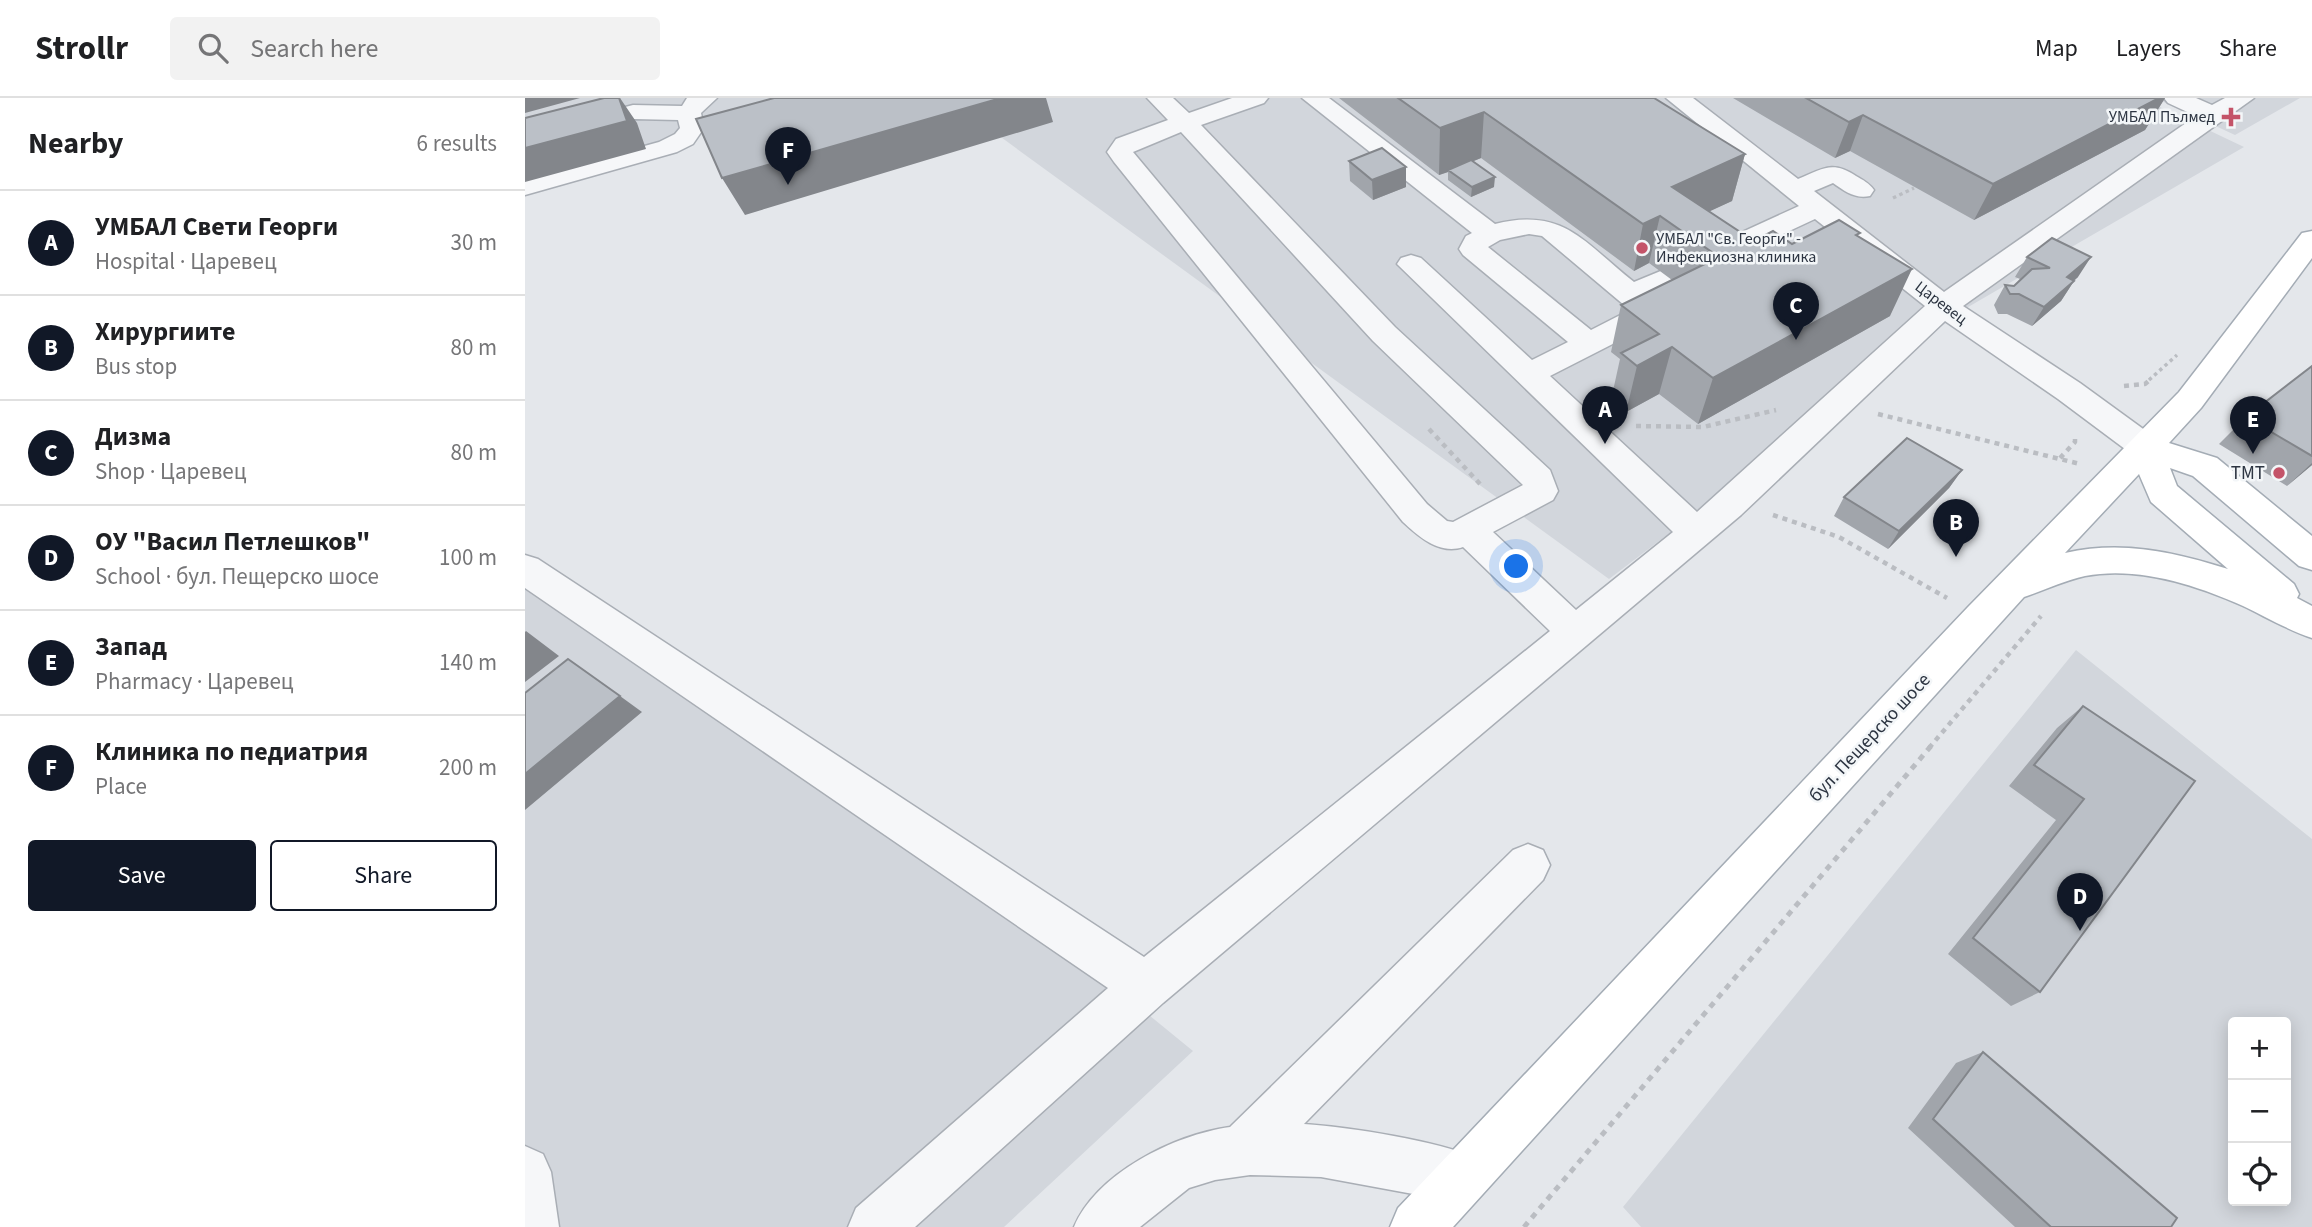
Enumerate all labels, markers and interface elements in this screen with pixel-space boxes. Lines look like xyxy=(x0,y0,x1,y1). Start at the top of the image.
search box xyxy=(170,17,660,80)
text: Strollr xyxy=(35,25,128,72)
icon: search xyxy=(194,29,232,67)
text: Search here xyxy=(250,30,378,67)
text: Map xyxy=(2035,31,2078,66)
text: Layers xyxy=(2116,31,2181,66)
text: Share xyxy=(2219,31,2277,66)
place label: УМБАЛ Пълмед xyxy=(2109,106,2215,128)
marker: УМБАЛ Пълмед xyxy=(2221,107,2241,127)
text: Nearby xyxy=(28,122,123,165)
text: 6 results xyxy=(417,127,497,160)
pin: F xyxy=(765,127,811,185)
text: УМБАЛ Свети Георги xyxy=(95,208,338,245)
text: A xyxy=(44,226,58,259)
text: 30 m xyxy=(450,226,497,259)
place label: УМБАЛ "Св. Георги" - Инфекциозна клиника xyxy=(1656,228,1816,268)
marker: УМБАЛ "Св. Георги" - Инфекциозна клиника xyxy=(1634,240,1650,256)
text: Hospital · Царевец xyxy=(95,245,277,278)
street label: Царевец xyxy=(1910,276,1972,330)
pin: C xyxy=(1773,282,1819,340)
text: Хирургиите xyxy=(95,313,235,350)
text: B xyxy=(44,331,58,364)
text: 80 m xyxy=(450,331,497,364)
text: Bus stop xyxy=(95,350,177,383)
pin: A xyxy=(1582,386,1628,444)
pin: E xyxy=(2230,396,2276,454)
text: Дизма xyxy=(95,418,171,455)
text: C xyxy=(44,436,58,469)
text: 80 m xyxy=(450,436,497,469)
text: Shop · Царевец xyxy=(95,455,247,488)
place label: TMT xyxy=(2231,460,2265,487)
marker: TMT xyxy=(2271,465,2287,481)
pin: B xyxy=(1933,499,1979,557)
text: ОУ "Васил Петлешков" xyxy=(95,523,370,560)
text: D xyxy=(44,541,58,574)
text: 100 m xyxy=(439,541,497,574)
your location xyxy=(1499,549,1533,583)
text: School · бул. Пещерско шосе xyxy=(95,560,379,593)
text: Запад xyxy=(95,628,167,665)
text: E xyxy=(45,646,57,679)
text: 140 m xyxy=(439,646,497,679)
text: Pharmacy · Царевец xyxy=(95,665,294,698)
street label: бул. Пещерско шосе xyxy=(1803,667,1937,809)
text: Клиника по педиатрия xyxy=(95,733,368,770)
text: F xyxy=(45,751,57,784)
text: 200 m xyxy=(439,751,497,784)
text: Place xyxy=(95,770,147,803)
button: Save xyxy=(28,840,256,911)
button: Share xyxy=(270,840,497,911)
pin: D xyxy=(2057,873,2103,931)
map controls xyxy=(2228,1017,2291,1206)
button: + xyxy=(2228,1017,2291,1080)
button: − xyxy=(2228,1080,2291,1143)
button: locate xyxy=(2228,1143,2291,1206)

